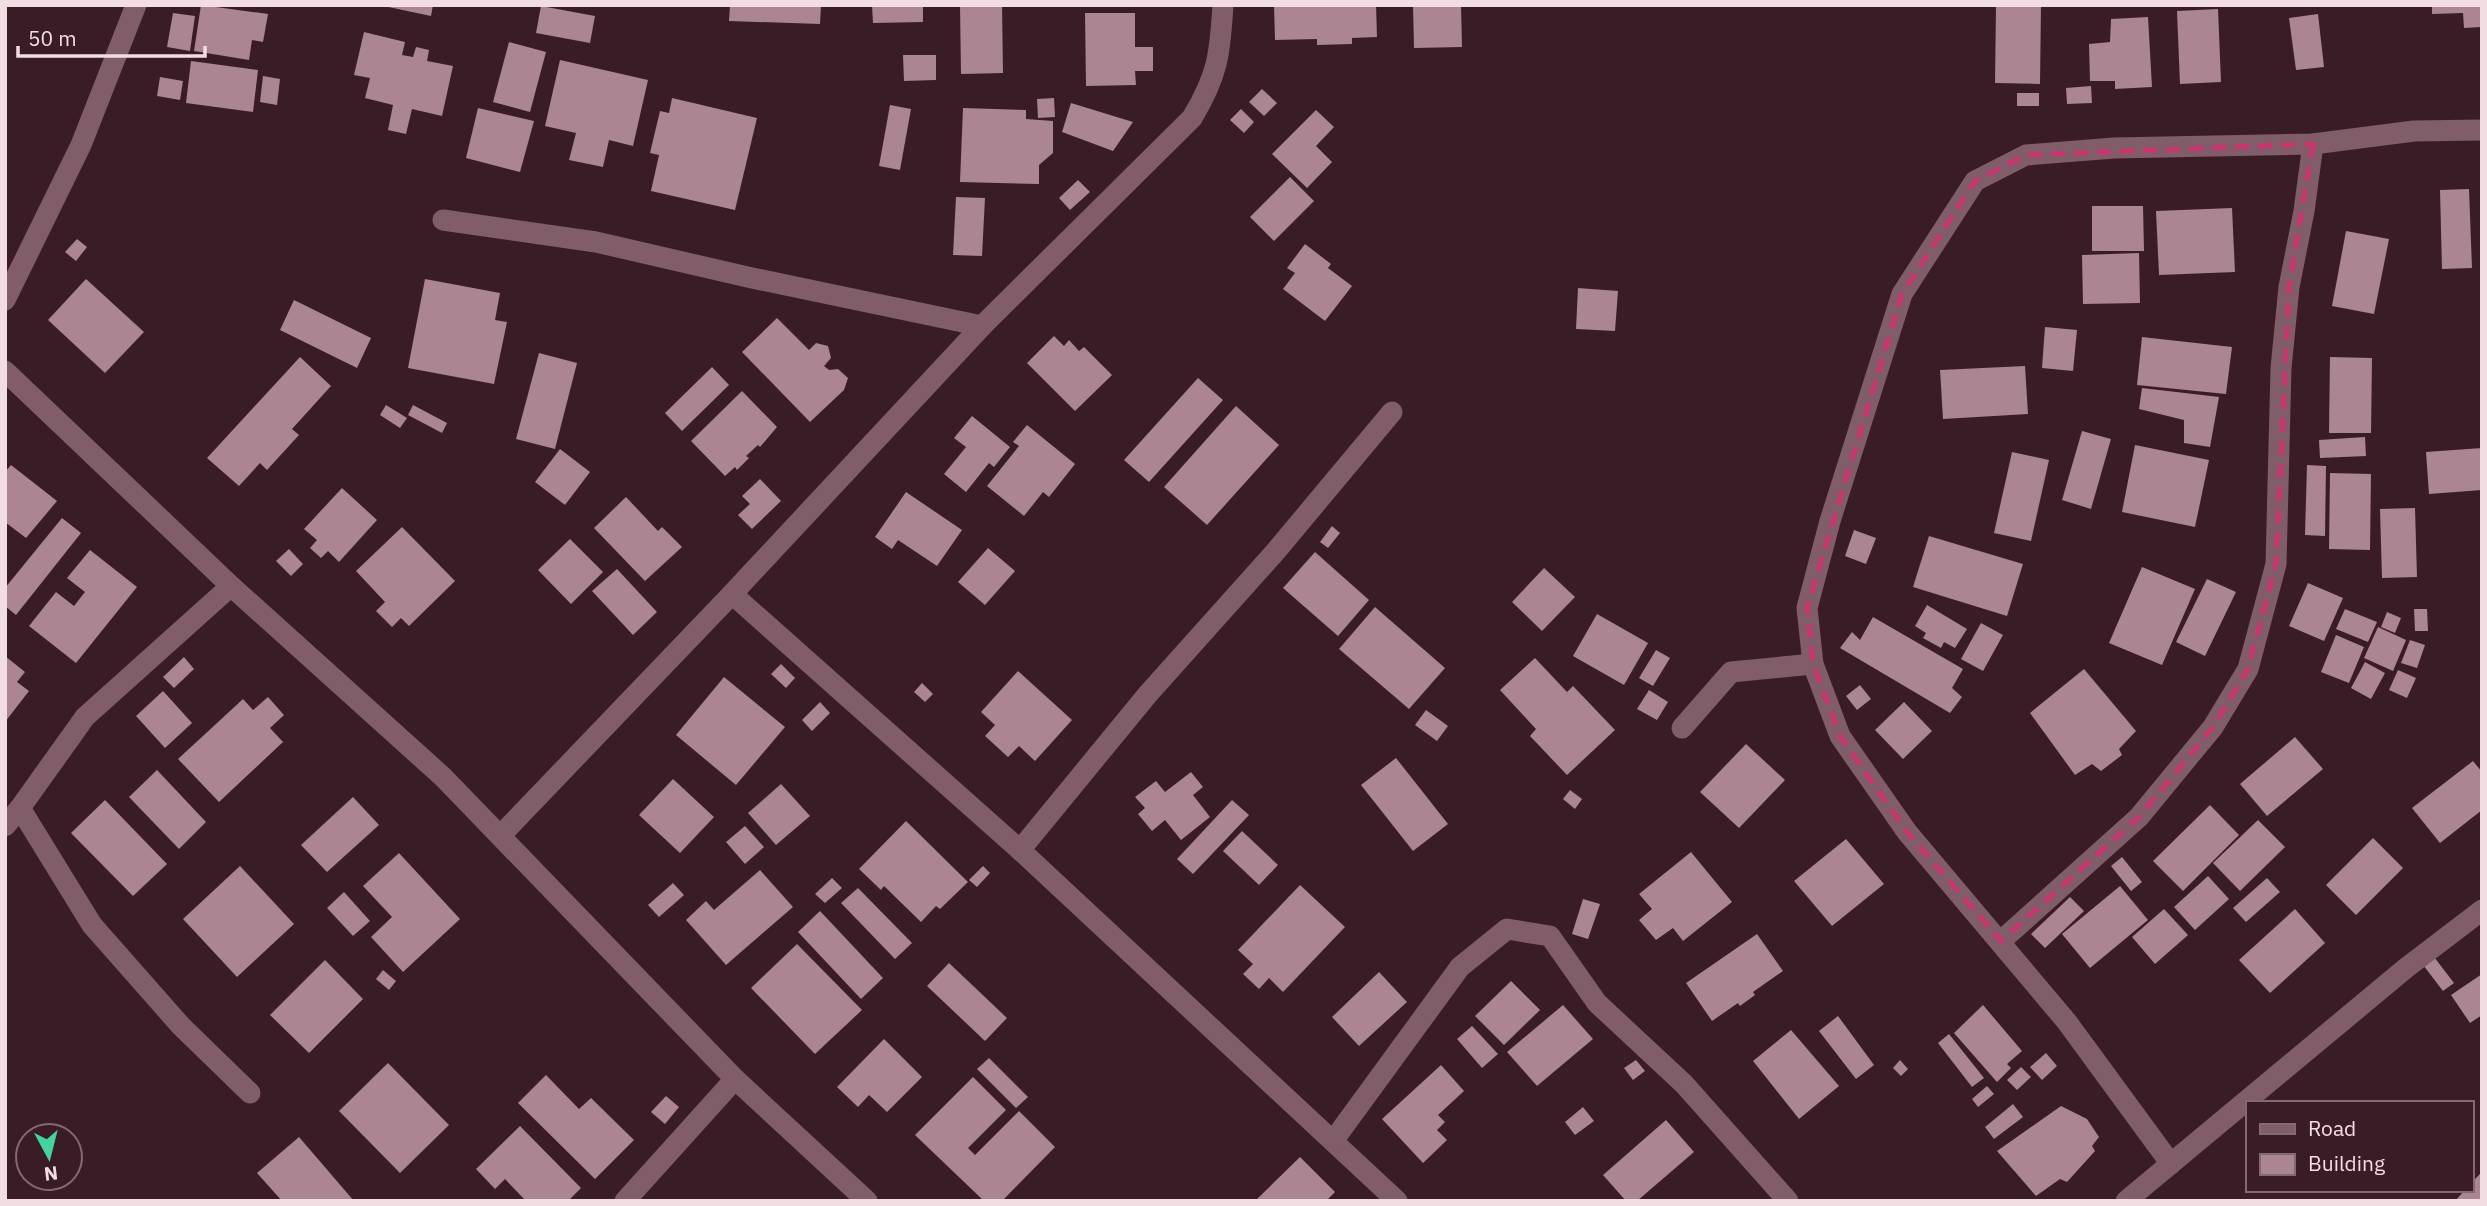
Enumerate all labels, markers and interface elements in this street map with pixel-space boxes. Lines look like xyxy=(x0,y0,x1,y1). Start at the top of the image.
scale bar xyxy=(18,14,205,58)
text: 50 m xyxy=(28,24,77,52)
legend xyxy=(2246,1101,2473,1192)
text: Road xyxy=(2308,1114,2356,1142)
north arrow xyxy=(14,1122,84,1192)
text: Building xyxy=(2308,1149,2385,1177)
text: N xyxy=(43,1161,59,1187)

